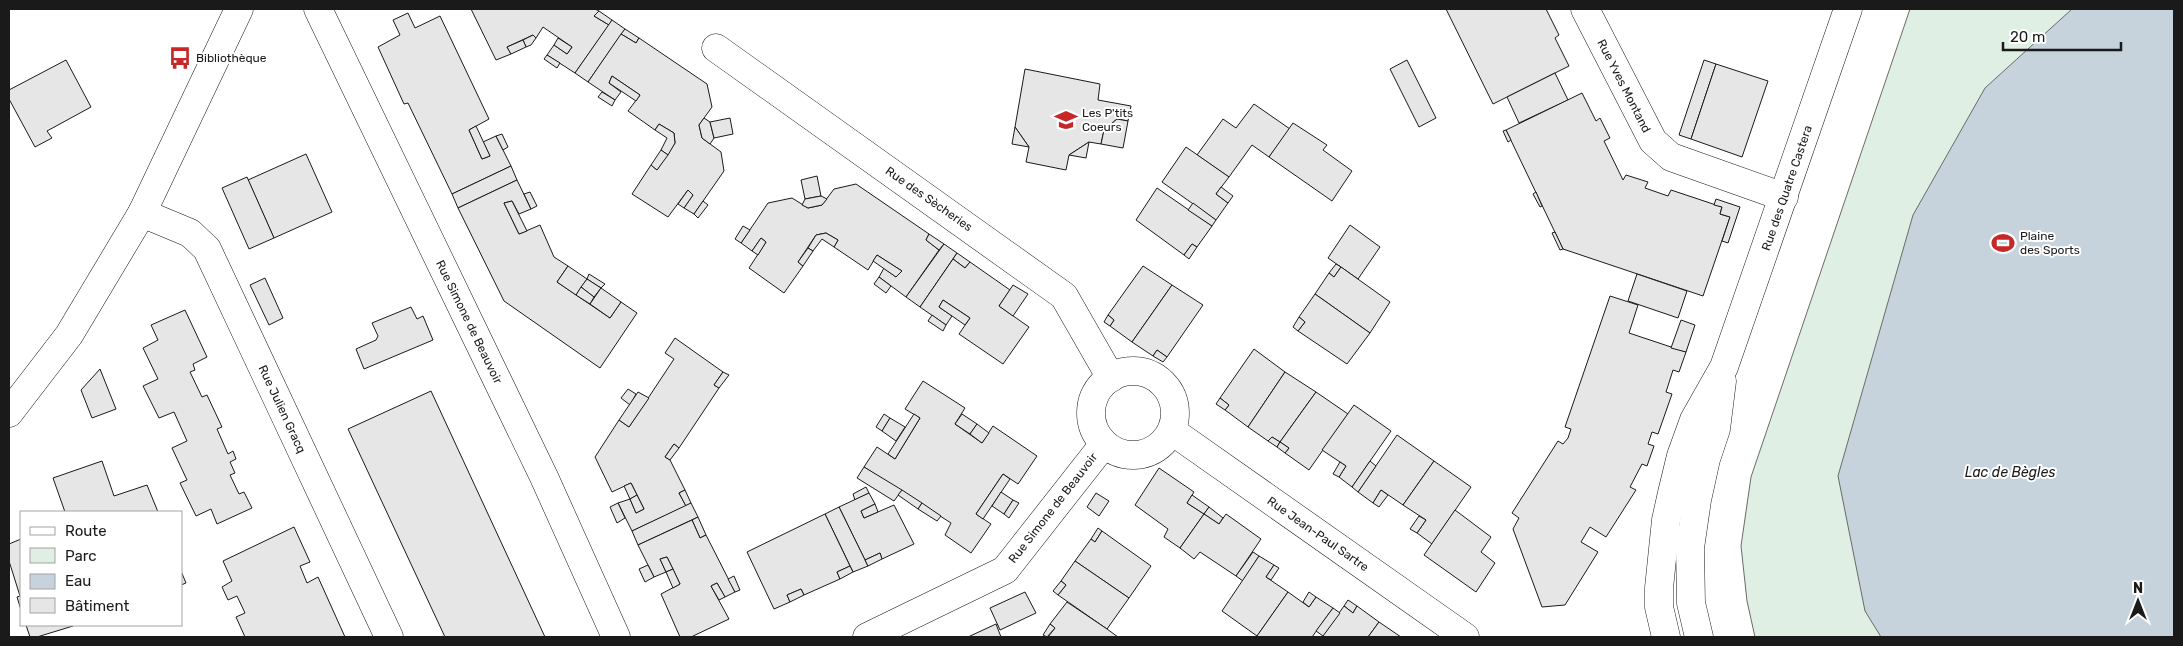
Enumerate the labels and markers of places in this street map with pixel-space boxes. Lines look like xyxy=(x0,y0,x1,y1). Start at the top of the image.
bus stop icon: Bibliothèque xyxy=(167,45,193,71)
place label: Bibliothèque xyxy=(196,51,267,65)
place label: Les P'tits Coeurs xyxy=(1082,106,1133,134)
school or university icon: Les P'tits Coeurs xyxy=(1053,107,1079,133)
place label: Plaine des Sports xyxy=(2020,229,2080,257)
sports icon: Plaine des Sports xyxy=(1990,230,2016,256)

